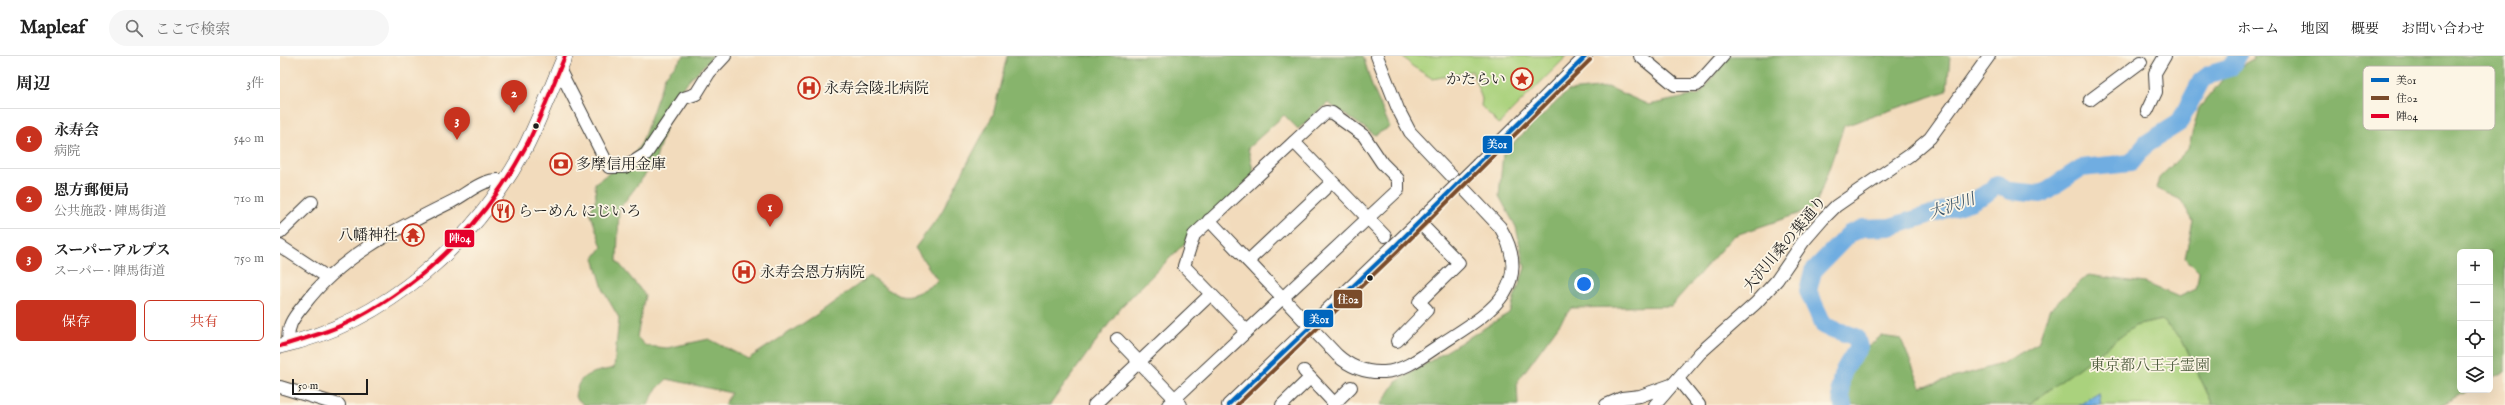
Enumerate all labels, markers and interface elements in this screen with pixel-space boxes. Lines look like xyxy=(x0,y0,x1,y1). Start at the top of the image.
search box xyxy=(109,10,389,46)
text: Mapleaf xyxy=(20,16,85,40)
icon: search xyxy=(123,17,145,39)
text: ここで検索 xyxy=(155,20,230,39)
text: ホーム xyxy=(2237,20,2279,38)
text: 地図 xyxy=(2301,20,2329,38)
text: 概要 xyxy=(2351,20,2379,38)
text: お問い合わせ xyxy=(2401,20,2485,38)
place icon: かたらい xyxy=(1509,66,1535,92)
legend xyxy=(2363,66,2495,130)
place label: かたらい xyxy=(1446,70,1506,89)
text: 周辺 xyxy=(16,74,50,95)
text: 美01 xyxy=(2396,74,2416,88)
text: 3件 xyxy=(246,75,264,92)
hospital icon: 永寿会陵北病院 xyxy=(796,75,822,101)
place label: 永寿会陵北病院 xyxy=(824,79,929,98)
pin: 2 xyxy=(501,80,527,113)
text: 住02 xyxy=(2396,92,2418,106)
pin: 3 xyxy=(444,107,470,140)
text: 陣04 xyxy=(2396,110,2418,124)
text: 永寿会 xyxy=(54,121,99,140)
unlabelled marker xyxy=(531,121,541,131)
text: 1 xyxy=(27,130,31,147)
text: 540 m xyxy=(234,130,264,147)
line badge: 美01 xyxy=(1482,135,1513,154)
text: 美01 xyxy=(1487,138,1507,152)
text: 病院 xyxy=(54,143,80,160)
bank icon: 多摩信用金庫 xyxy=(548,151,574,177)
place label: 多摩信用金庫 xyxy=(576,155,666,174)
text: 恩方郵便局 xyxy=(54,181,129,200)
water label: 大沢川 xyxy=(1926,189,1980,224)
text: 2 xyxy=(26,190,32,207)
text: 710 m xyxy=(234,190,264,207)
street label: 大沢川桑の葉通り xyxy=(1739,192,1831,296)
pin: 1 xyxy=(757,194,783,227)
restaurant icon: らーめん にじいろ xyxy=(490,198,516,224)
place label: らーめん にじいろ xyxy=(518,202,641,221)
text: 公共施設 · 陣馬街道 xyxy=(54,203,167,220)
temple icon: 八幡神社 xyxy=(400,222,426,248)
place label: 八幡神社 xyxy=(338,226,398,245)
line badge: 陣04 xyxy=(444,229,475,248)
text: 陣04 xyxy=(449,232,472,246)
text: スーパーアルプス xyxy=(54,241,171,260)
map controls xyxy=(2457,249,2493,393)
button: + xyxy=(2457,249,2493,285)
text: 3 xyxy=(27,250,31,267)
text: 750 m xyxy=(234,250,264,267)
hospital icon: 永寿会恩方病院 xyxy=(731,259,757,285)
text: スーパー · 陣馬街道 xyxy=(54,263,165,280)
place label: 永寿会恩方病院 xyxy=(760,263,865,282)
unlabelled marker xyxy=(1365,273,1375,283)
your location xyxy=(1574,274,1594,294)
button: − xyxy=(2457,285,2493,321)
line badge: 住02 xyxy=(1333,289,1363,309)
text: 住02 xyxy=(1337,293,1360,307)
button: 保存 xyxy=(16,300,136,341)
button: 共有 xyxy=(144,300,264,341)
line badge: 美01 xyxy=(1303,309,1334,328)
text: 美01 xyxy=(1309,313,1329,327)
button: locate xyxy=(2457,321,2493,357)
park label: 東京都八王子霊園 xyxy=(2090,356,2210,375)
button: layers xyxy=(2457,357,2493,393)
scale bar xyxy=(292,377,368,396)
text: 50 m xyxy=(298,379,318,393)

